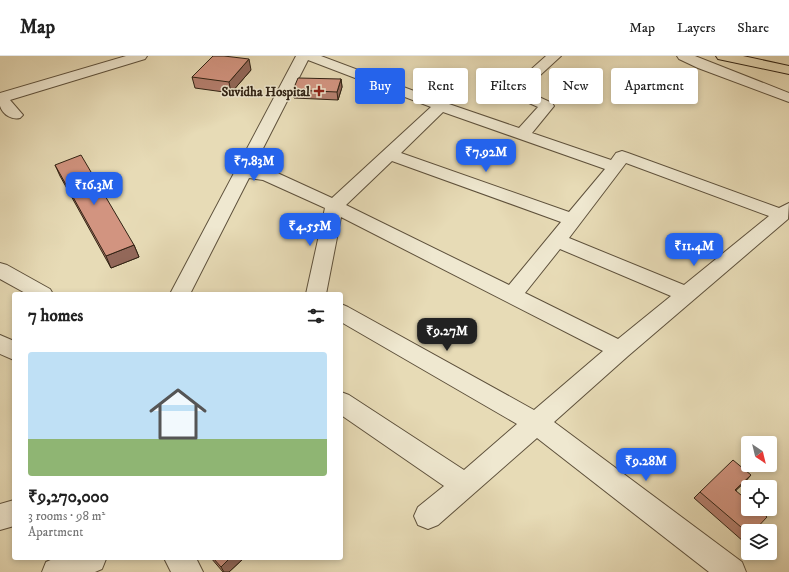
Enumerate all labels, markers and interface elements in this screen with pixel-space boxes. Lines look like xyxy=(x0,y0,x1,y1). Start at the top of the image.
text: Map xyxy=(20,16,55,39)
text: Map xyxy=(629,19,655,37)
text: Layers xyxy=(677,19,715,37)
text: Share xyxy=(737,19,769,37)
chip: Buy xyxy=(355,68,405,104)
chip: Rent xyxy=(413,68,468,104)
chip: Filters xyxy=(476,68,541,104)
chip: New xyxy=(549,68,603,104)
chip: Apartment xyxy=(611,68,698,104)
place label: Suvidha Hospital xyxy=(221,84,311,101)
marker: Suvidha Hospital xyxy=(313,85,325,97)
pin: ₹7.92M xyxy=(453,139,519,173)
text: ₹7.92M xyxy=(465,144,507,160)
pin: ₹7.83M xyxy=(221,148,287,182)
text: ₹7.83M xyxy=(234,153,274,169)
pin: ₹16.3M xyxy=(61,172,127,206)
text: ₹16.3M xyxy=(75,177,113,193)
pin: ₹4.55M xyxy=(277,213,343,247)
text: ₹4.55M xyxy=(289,218,331,234)
pin: ₹11.4M xyxy=(661,233,727,267)
text: ₹11.4M xyxy=(674,238,714,254)
text: 7 homes xyxy=(28,305,83,327)
icon: filters xyxy=(305,305,327,327)
pin: ₹9.27M xyxy=(414,318,480,352)
text: ₹9.27M xyxy=(426,323,468,339)
icon: home xyxy=(142,378,214,450)
north arrow xyxy=(741,436,777,472)
map controls xyxy=(741,436,777,560)
pin: ₹9.28M xyxy=(613,448,679,482)
text: ₹9.28M xyxy=(625,453,667,469)
button: locate xyxy=(741,480,777,516)
text: ₹9,270,000 xyxy=(28,486,109,508)
text: 3 rooms · 98 m² xyxy=(28,508,105,524)
text: Apartment xyxy=(28,524,83,540)
button: layers xyxy=(741,524,777,560)

